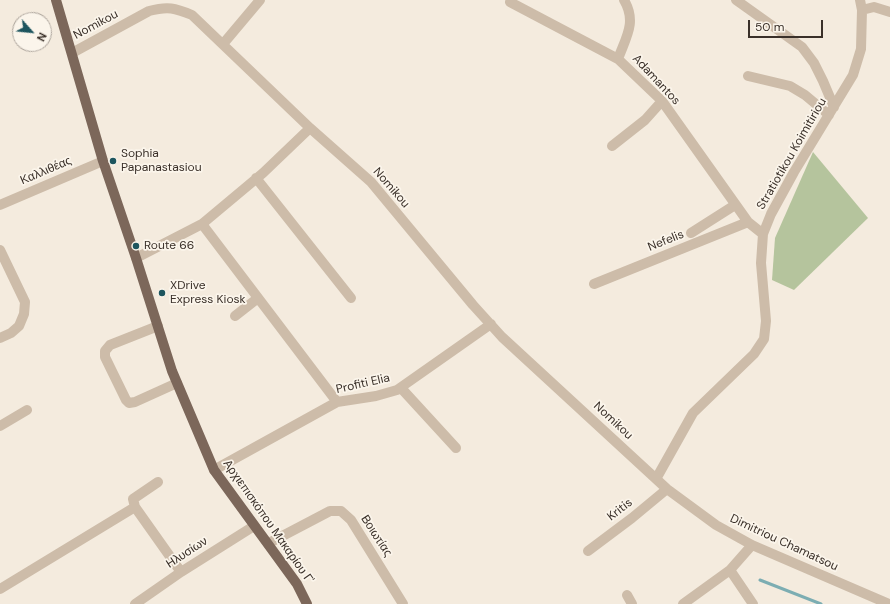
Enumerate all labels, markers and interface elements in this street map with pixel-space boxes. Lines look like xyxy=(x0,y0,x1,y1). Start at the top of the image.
street label: Nomikou xyxy=(71,7,121,43)
north arrow xyxy=(12,12,52,52)
scale bar xyxy=(750,12,825,38)
text: 50 m xyxy=(755,19,784,35)
text: N xyxy=(34,30,50,44)
street label: Adamantos xyxy=(629,52,683,108)
street label: Stratiotikou Koimitiriou xyxy=(754,96,830,212)
place label: Sophia Papanastasiou xyxy=(121,147,202,175)
street label: Καλλιθέας xyxy=(18,154,74,188)
marker: Sophia Papanastasiou xyxy=(108,156,118,166)
street label: Nomikou xyxy=(370,165,412,211)
street label: Nefelis xyxy=(646,227,686,255)
place label: Route 66 xyxy=(144,239,194,253)
marker: Route 66 xyxy=(131,241,141,251)
place label: XDrive Express Kiosk xyxy=(170,279,246,307)
marker: XDrive Express Kiosk xyxy=(157,288,167,298)
street label: Profiti Elia xyxy=(335,371,391,397)
street label: Nomikou xyxy=(590,399,636,443)
street label: Αρχιεπισκόπου Μακαρίου Γ' xyxy=(220,457,316,587)
street label: Kritis xyxy=(605,496,635,524)
street label: Dimitriou Chamatsou xyxy=(728,512,840,574)
street label: Βοιωτίας xyxy=(357,513,395,559)
street label: Ηλυσίων xyxy=(164,534,210,572)

